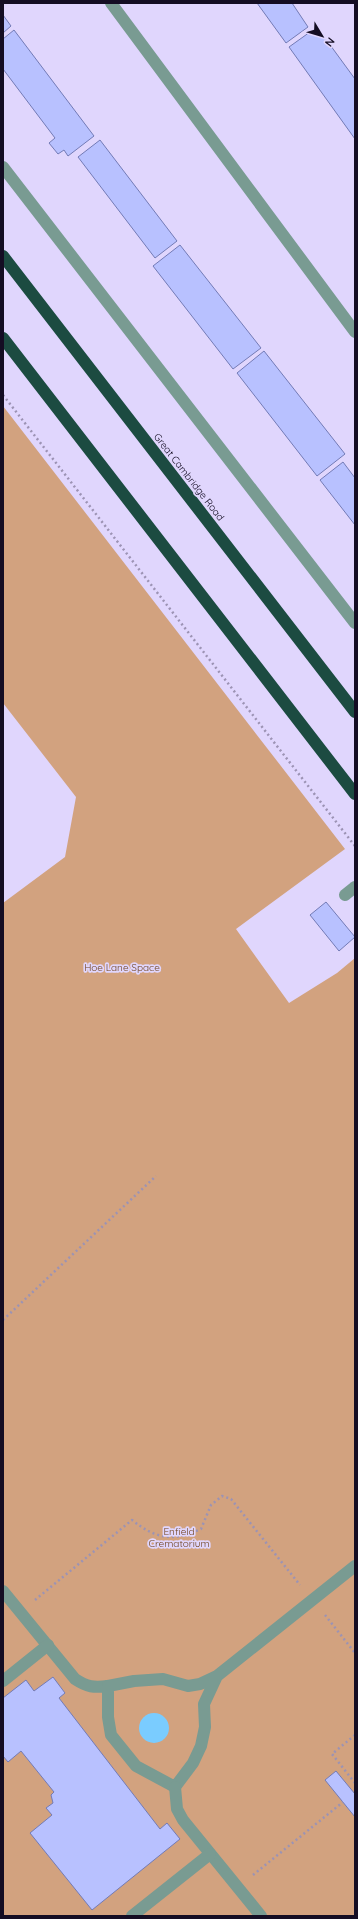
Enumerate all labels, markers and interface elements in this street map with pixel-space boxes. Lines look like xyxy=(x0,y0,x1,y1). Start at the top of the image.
north arrow xyxy=(302,16,342,56)
text: N xyxy=(322,35,338,50)
street label: Great Cambridge Road xyxy=(151,431,227,523)
park label: Hoe Lane Space xyxy=(84,961,160,974)
park label: Enfield Crematorium xyxy=(148,1525,210,1550)

